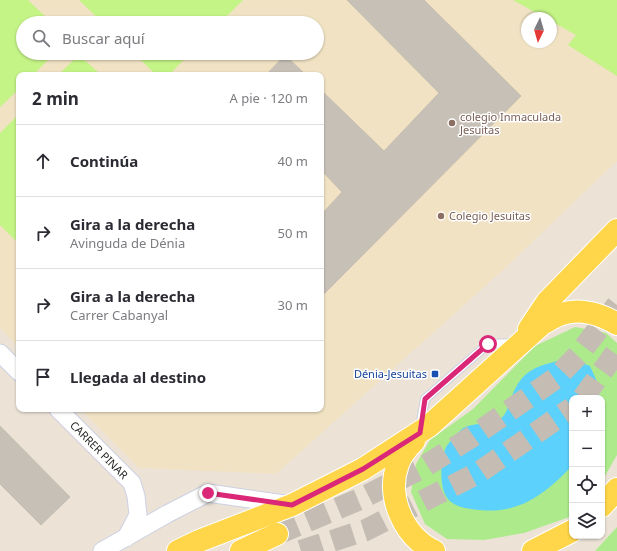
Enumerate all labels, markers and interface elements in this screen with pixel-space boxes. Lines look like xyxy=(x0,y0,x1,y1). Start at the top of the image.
north arrow xyxy=(521,12,557,48)
search box xyxy=(16,16,324,60)
icon: search xyxy=(30,27,52,49)
text: Buscar aquí xyxy=(62,28,145,48)
text: 2 min xyxy=(32,87,79,110)
text: A pie · 120 m xyxy=(230,89,308,107)
place label: colegio Inmaculada Jesuitas xyxy=(459,109,561,137)
marker: colegio Inmaculada Jesuitas xyxy=(447,118,457,128)
icon: ahead xyxy=(32,150,54,172)
text: Continúa xyxy=(70,151,138,171)
text: 40 m xyxy=(278,152,308,170)
place label: Colegio Jesuitas xyxy=(449,208,530,223)
marker: Colegio Jesuitas xyxy=(436,211,446,221)
text: Gira a la derecha xyxy=(70,214,195,234)
icon: right xyxy=(32,222,54,244)
text: 50 m xyxy=(278,224,308,242)
text: Avinguda de Dénia xyxy=(70,234,185,252)
text: Gira a la derecha xyxy=(70,286,195,306)
icon: right xyxy=(32,294,54,316)
text: 30 m xyxy=(278,296,308,314)
text: Carrer Cabanyal xyxy=(70,306,168,324)
route start xyxy=(479,335,497,353)
icon: arrive xyxy=(32,366,54,388)
place label: Dénia-Jesuitas xyxy=(354,366,427,381)
text: Llegada al destino xyxy=(70,367,206,387)
marker: Dénia-Jesuitas xyxy=(430,369,440,379)
map controls xyxy=(569,395,605,539)
button: + xyxy=(569,395,605,431)
street label: CARRER PINAR xyxy=(67,417,132,482)
button: − xyxy=(569,431,605,467)
button: locate xyxy=(569,467,605,503)
route end xyxy=(199,484,217,502)
button: layers xyxy=(569,503,605,539)

